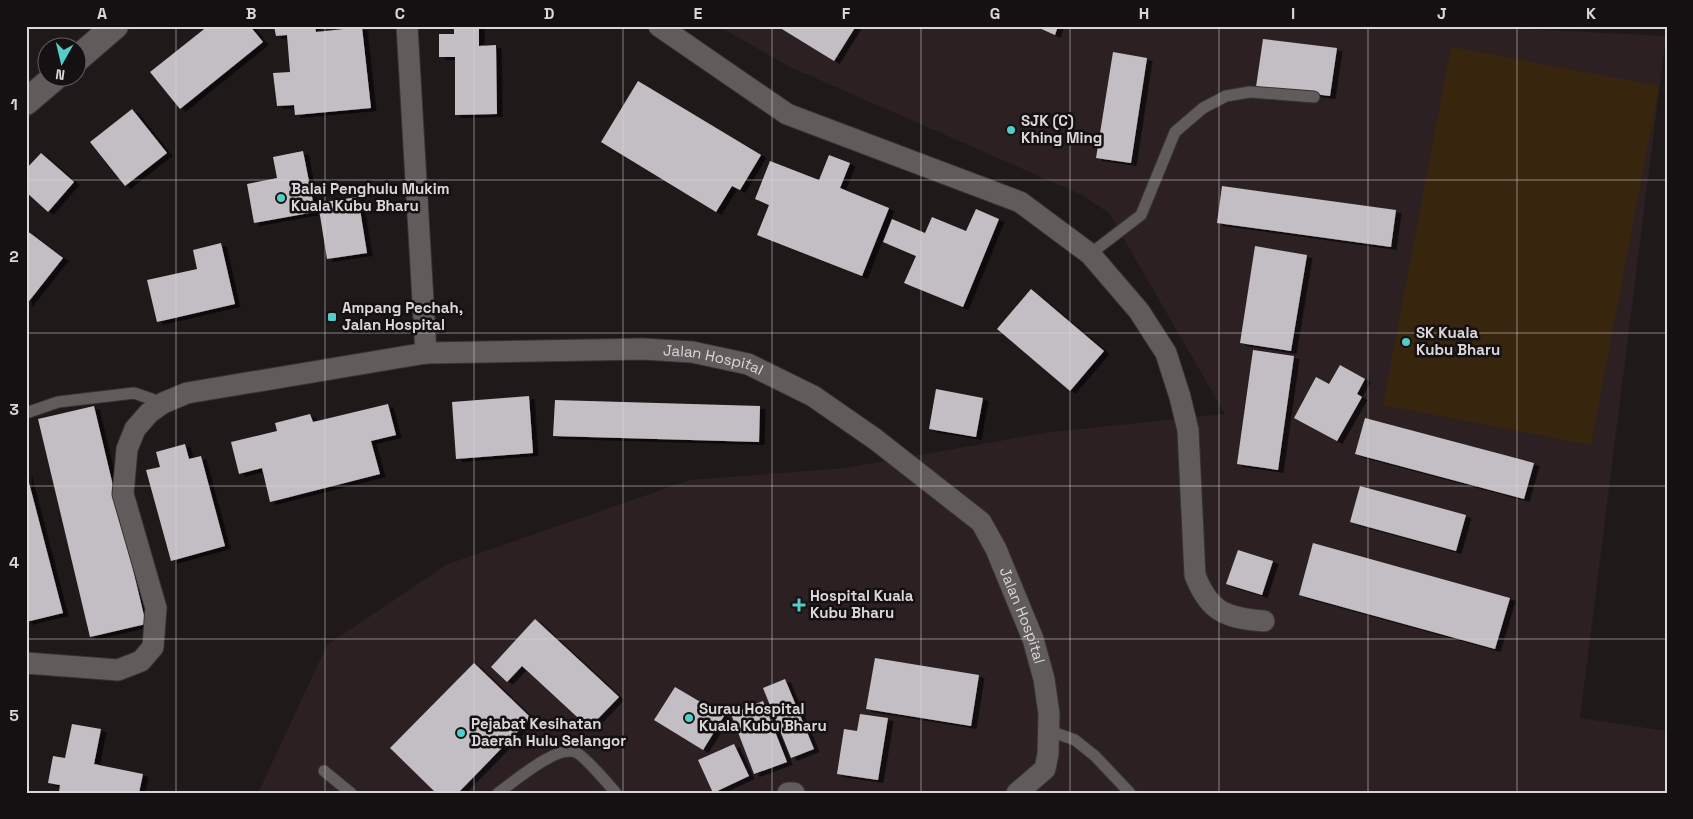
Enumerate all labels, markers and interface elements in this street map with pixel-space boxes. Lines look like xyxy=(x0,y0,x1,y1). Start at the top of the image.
text: A xyxy=(97,3,107,24)
text: B xyxy=(246,3,256,24)
text: C xyxy=(395,3,405,24)
text: D xyxy=(544,3,554,24)
text: E xyxy=(694,3,703,24)
text: F xyxy=(842,3,851,24)
text: G xyxy=(990,3,1000,24)
text: H xyxy=(1139,3,1149,24)
text: I xyxy=(1291,3,1295,24)
text: J xyxy=(1437,3,1447,24)
text: K xyxy=(1586,3,1596,24)
north arrow xyxy=(38,38,88,88)
text: N xyxy=(54,65,66,84)
text: 1 xyxy=(10,94,18,115)
place label: SJK (C) Khing Ming xyxy=(1021,111,1102,147)
marker: SJK (C) Khing Ming xyxy=(1005,124,1017,136)
place label: Balai Penghulu Mukim Kuala Kubu Bharu xyxy=(291,179,450,215)
marker: Balai Penghulu Mukim Kuala Kubu Bharu xyxy=(275,192,287,204)
text: 2 xyxy=(9,246,19,267)
place label: Ampang Pechah, Jalan Hospital xyxy=(342,298,463,334)
marker: Ampang Pechah, Jalan Hospital xyxy=(326,311,338,323)
place label: SK Kuala Kubu Bharu xyxy=(1416,323,1500,359)
marker: SK Kuala Kubu Bharu xyxy=(1400,336,1412,348)
street label: Jalan Hospital xyxy=(663,340,767,379)
text: 3 xyxy=(9,399,19,420)
text: 4 xyxy=(9,552,19,573)
street label: Jalan Hospital xyxy=(995,564,1049,666)
place label: Hospital Kuala Kubu Bharu xyxy=(810,586,914,622)
marker: Hospital Kuala Kubu Bharu xyxy=(792,598,806,612)
place label: Surau Hospital Kuala Kubu Bharu xyxy=(699,699,827,735)
text: 5 xyxy=(9,705,19,726)
marker: Surau Hospital Kuala Kubu Bharu xyxy=(683,712,695,724)
place label: Pejabat Kesihatan Daerah Hulu Selangor xyxy=(471,714,626,750)
marker: Pejabat Kesihatan Daerah Hulu Selangor xyxy=(455,727,467,739)

